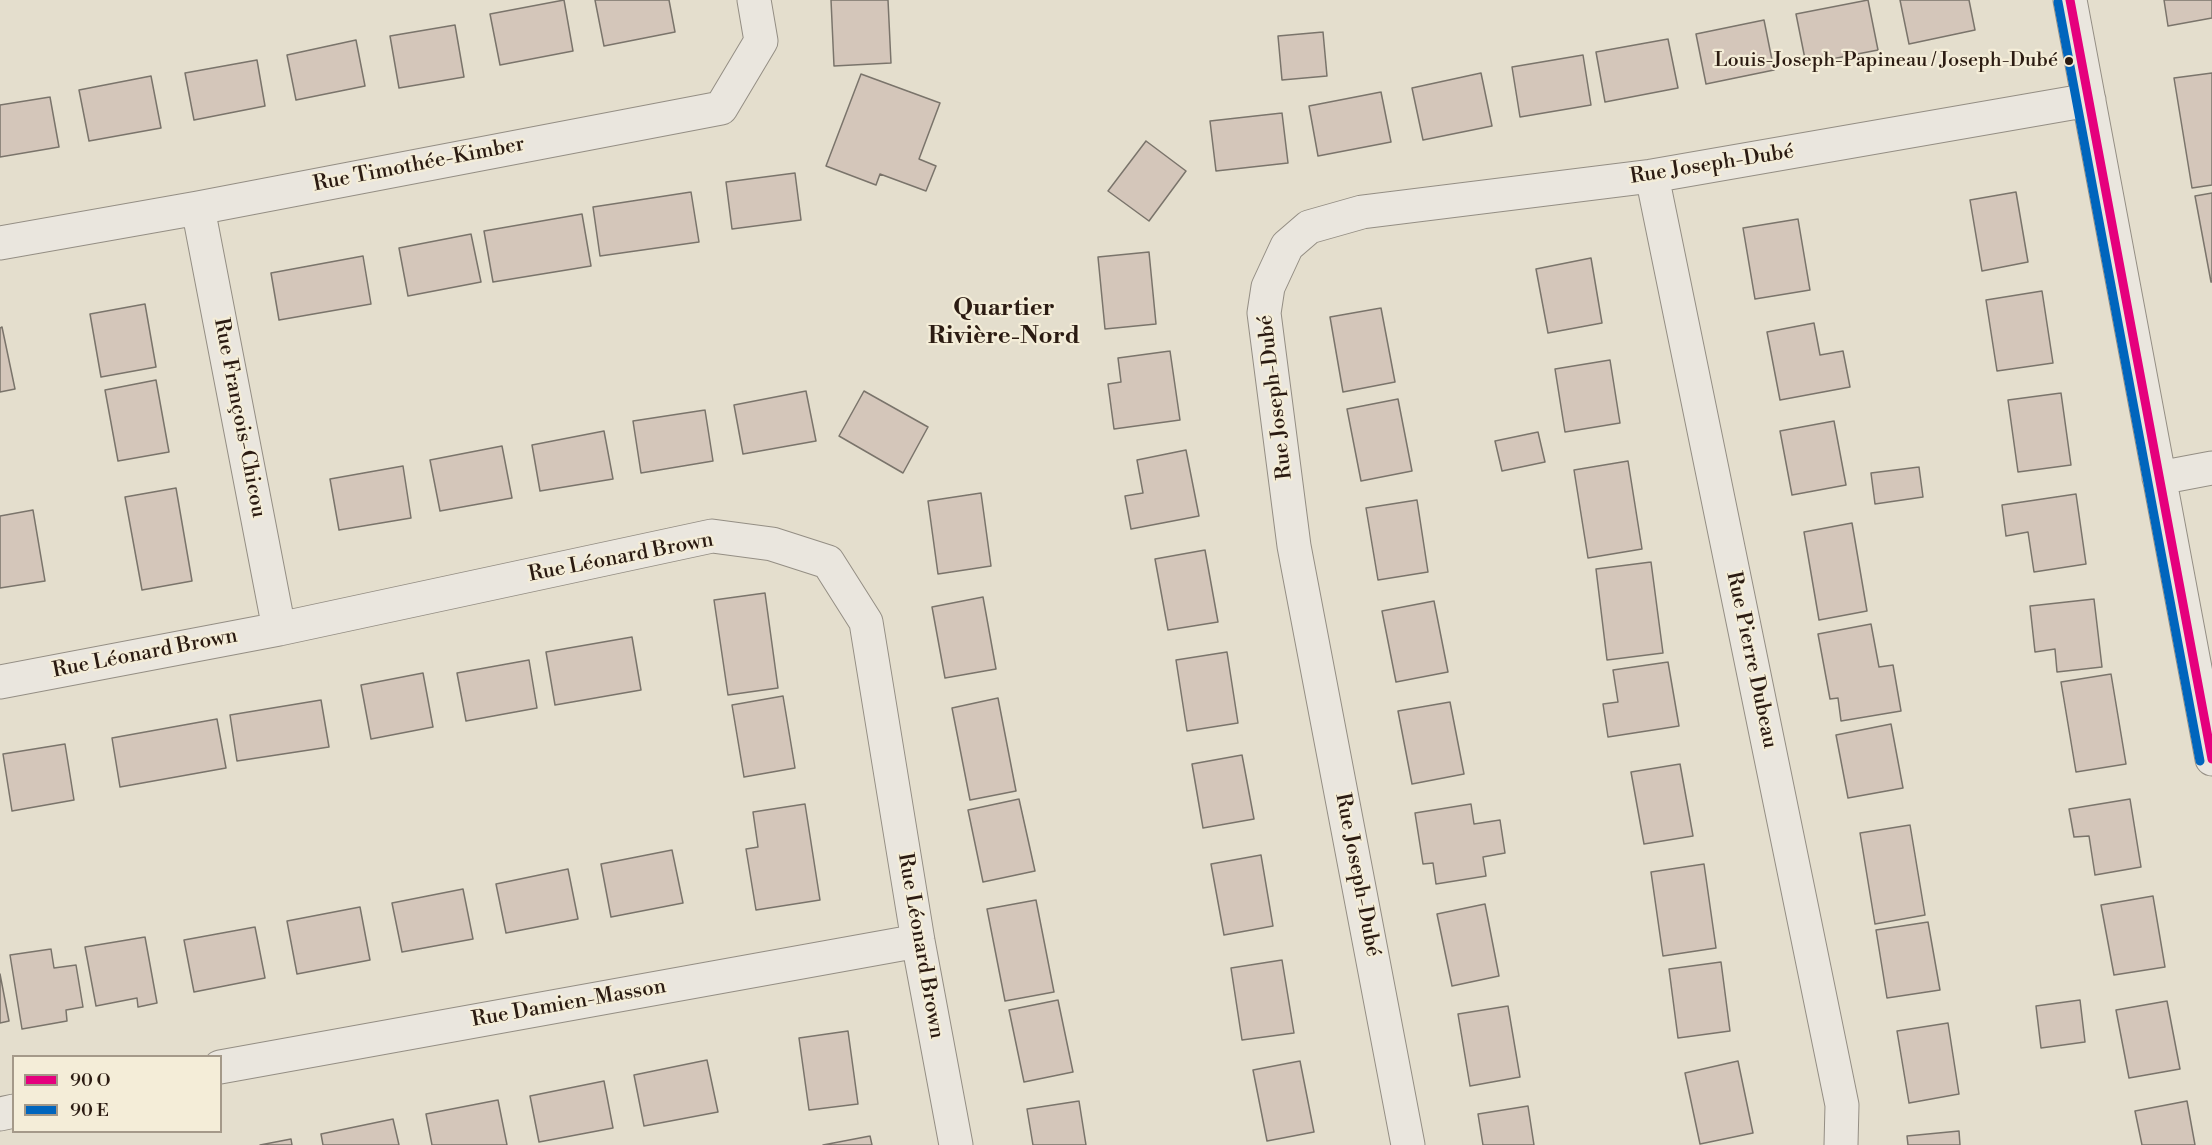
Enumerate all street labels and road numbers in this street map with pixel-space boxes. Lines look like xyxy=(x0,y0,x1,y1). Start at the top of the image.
street label: Rue Timothée-Kimber xyxy=(311,132,527,198)
street label: Rue Joseph-Dubé xyxy=(1628,140,1796,190)
street label: Rue Joseph-Dubé xyxy=(1253,313,1299,481)
street label: Rue François-Chicou xyxy=(207,316,271,520)
street label: Rue Léonard Brown xyxy=(526,528,716,588)
street label: Rue Pierre Dubeau xyxy=(1720,569,1782,751)
street label: Rue Léonard Brown xyxy=(50,624,240,684)
street label: Rue Joseph-Dubé xyxy=(1329,791,1385,959)
street label: Rue Léonard Brown xyxy=(891,851,949,1041)
street label: Rue Damien-Masson xyxy=(470,974,668,1034)

